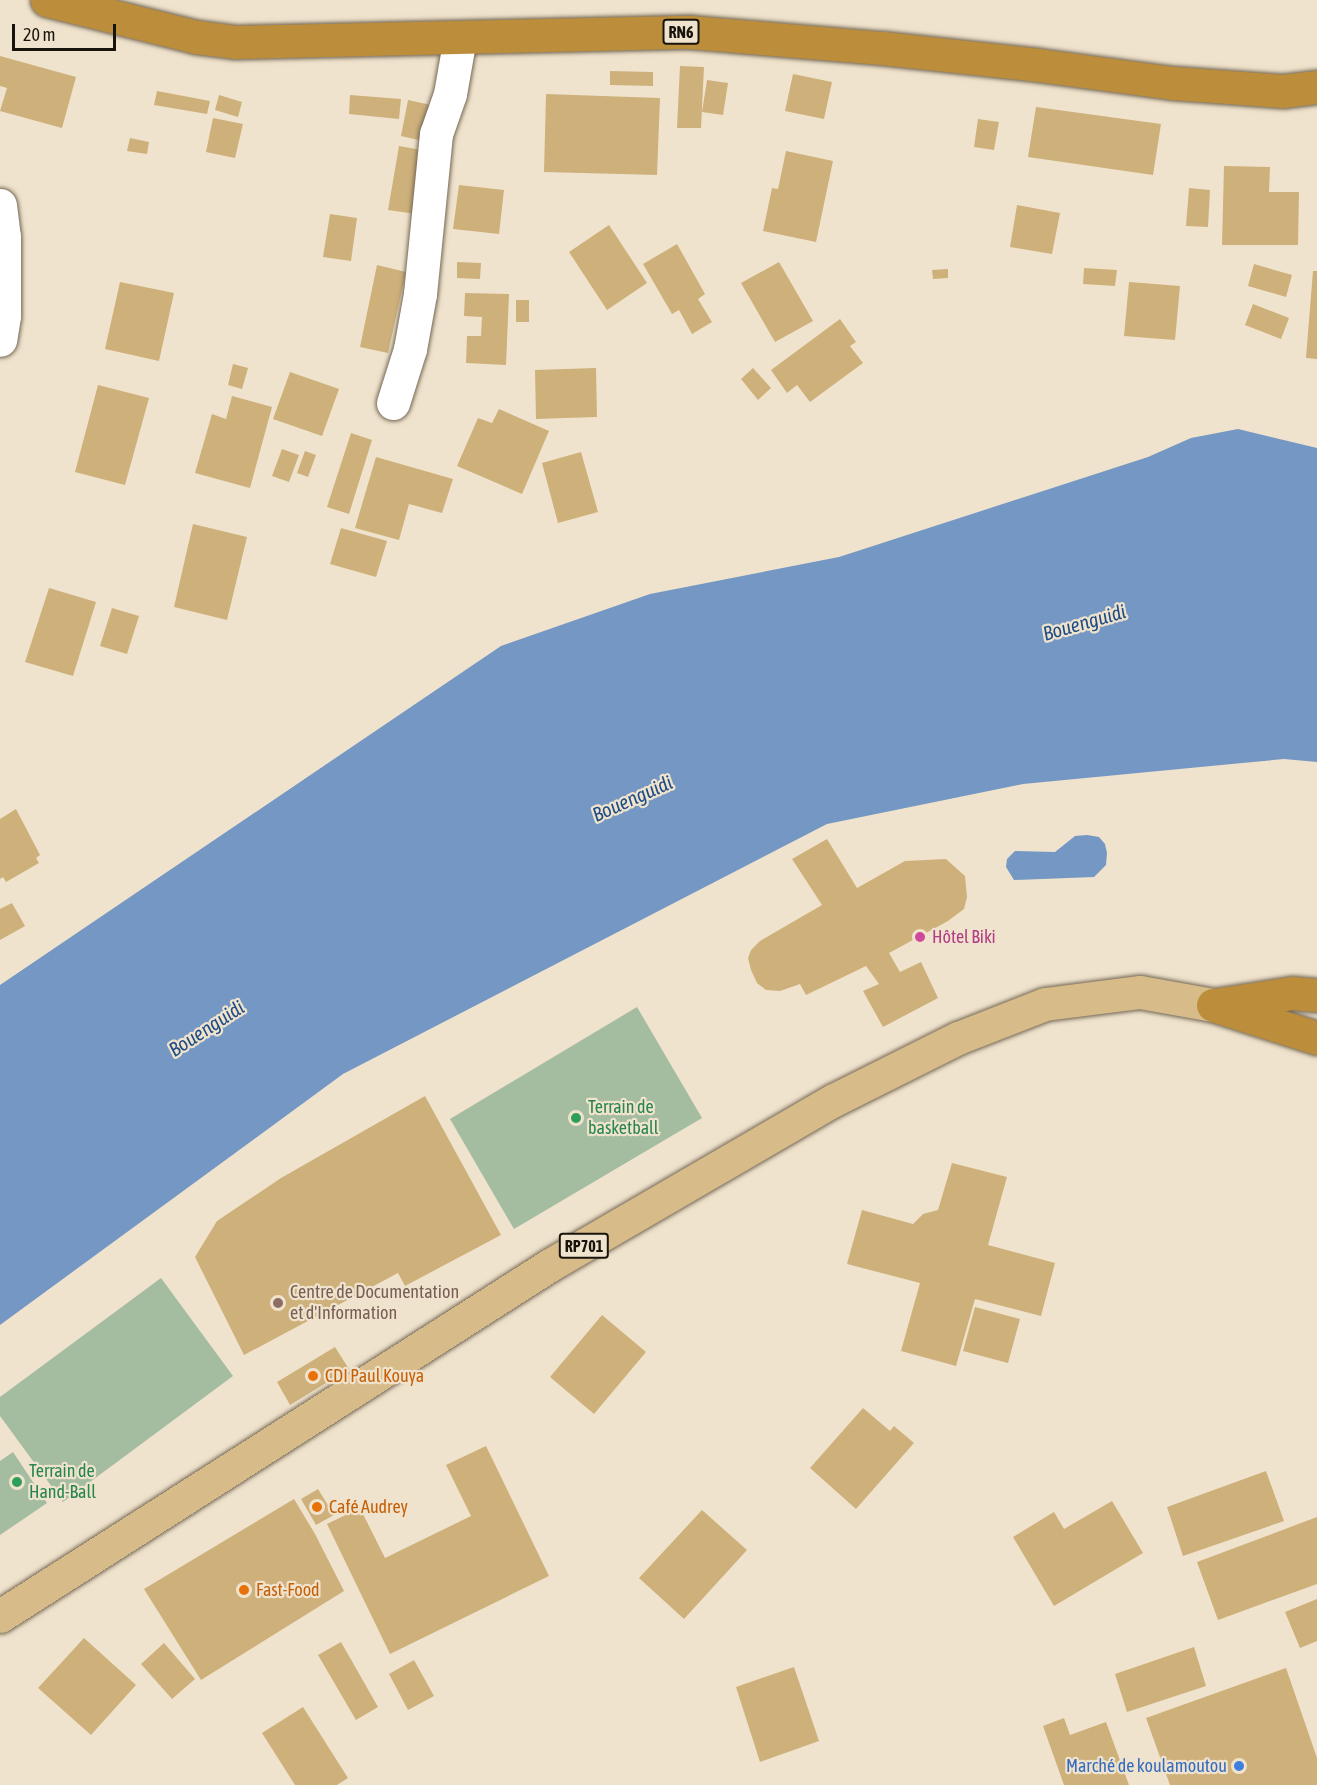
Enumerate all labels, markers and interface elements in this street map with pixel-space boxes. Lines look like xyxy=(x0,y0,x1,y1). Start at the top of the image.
scale bar xyxy=(15,12,118,50)
road number: RN6 xyxy=(662,19,700,45)
text: 20 m xyxy=(23,24,55,45)
water label: Bouenguidi xyxy=(1040,599,1128,645)
water label: Bouenguidi xyxy=(588,770,676,826)
place label: Hôtel Biki xyxy=(932,926,996,948)
marker: Hôtel Biki xyxy=(913,930,927,944)
water label: Bouenguidi xyxy=(164,995,248,1061)
place label: Terrain de basketball xyxy=(588,1097,659,1140)
marker: Terrain de basketball xyxy=(569,1111,583,1125)
road number: RP701 xyxy=(558,1233,610,1259)
place label: Centre de Documentation et d'Information xyxy=(290,1282,459,1324)
marker: Centre de Documentation et d'Information xyxy=(271,1296,285,1310)
place label: CDI Paul Kouya xyxy=(325,1365,424,1387)
marker: CDI Paul Kouya xyxy=(306,1369,320,1383)
place label: Terrain de Hand-Ball xyxy=(29,1461,96,1504)
marker: Terrain de Hand-Ball xyxy=(10,1475,24,1489)
place label: Café Audrey xyxy=(329,1496,408,1518)
marker: Café Audrey xyxy=(310,1500,324,1514)
place label: Fast-Food xyxy=(256,1579,320,1601)
marker: Fast-Food xyxy=(237,1583,251,1597)
place label: Marché de koulamoutou xyxy=(1066,1755,1227,1777)
marker: Marché de koulamoutou xyxy=(1232,1759,1246,1773)

